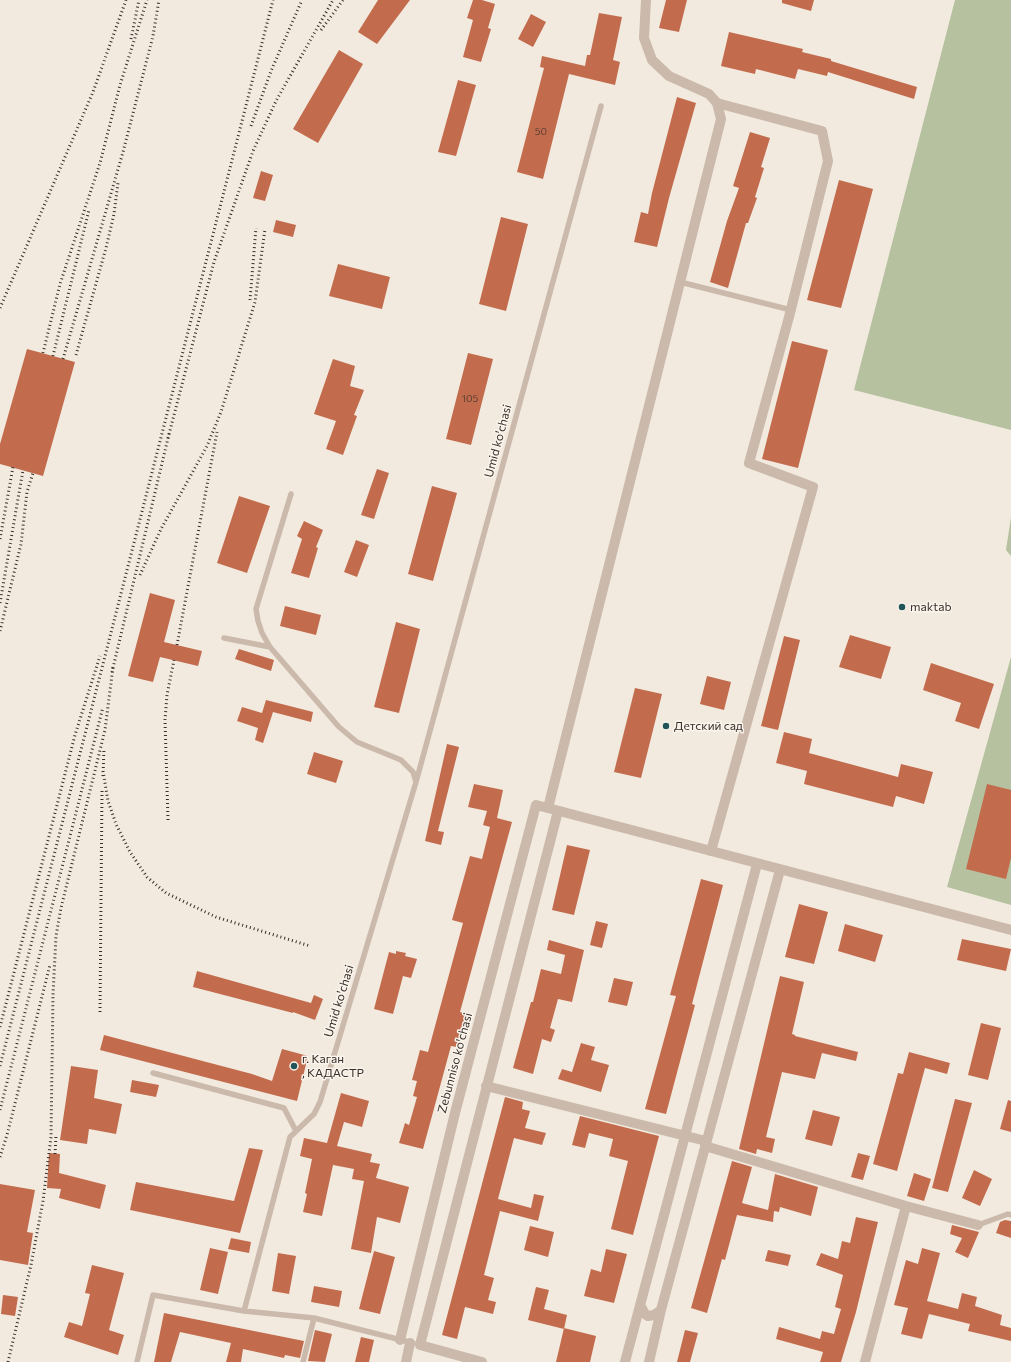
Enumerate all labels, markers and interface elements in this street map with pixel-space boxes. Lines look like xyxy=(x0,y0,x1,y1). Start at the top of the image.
house number: 50 xyxy=(535,126,547,138)
house number: 105 xyxy=(462,393,478,405)
street label: Umid ko'chasi xyxy=(481,403,515,479)
place label: maktab xyxy=(910,600,952,614)
marker: maktab xyxy=(897,602,907,612)
place label: Детский сад xyxy=(674,719,743,733)
marker: Детский сад xyxy=(661,721,671,731)
street label: Umid ko'chasi xyxy=(321,963,357,1039)
street label: Zebunniso ko'chasi xyxy=(435,1011,475,1115)
place label: г. Каган , КАДАСТР xyxy=(302,1052,364,1080)
marker: г. Каган , КАДАСТР xyxy=(289,1061,299,1071)

